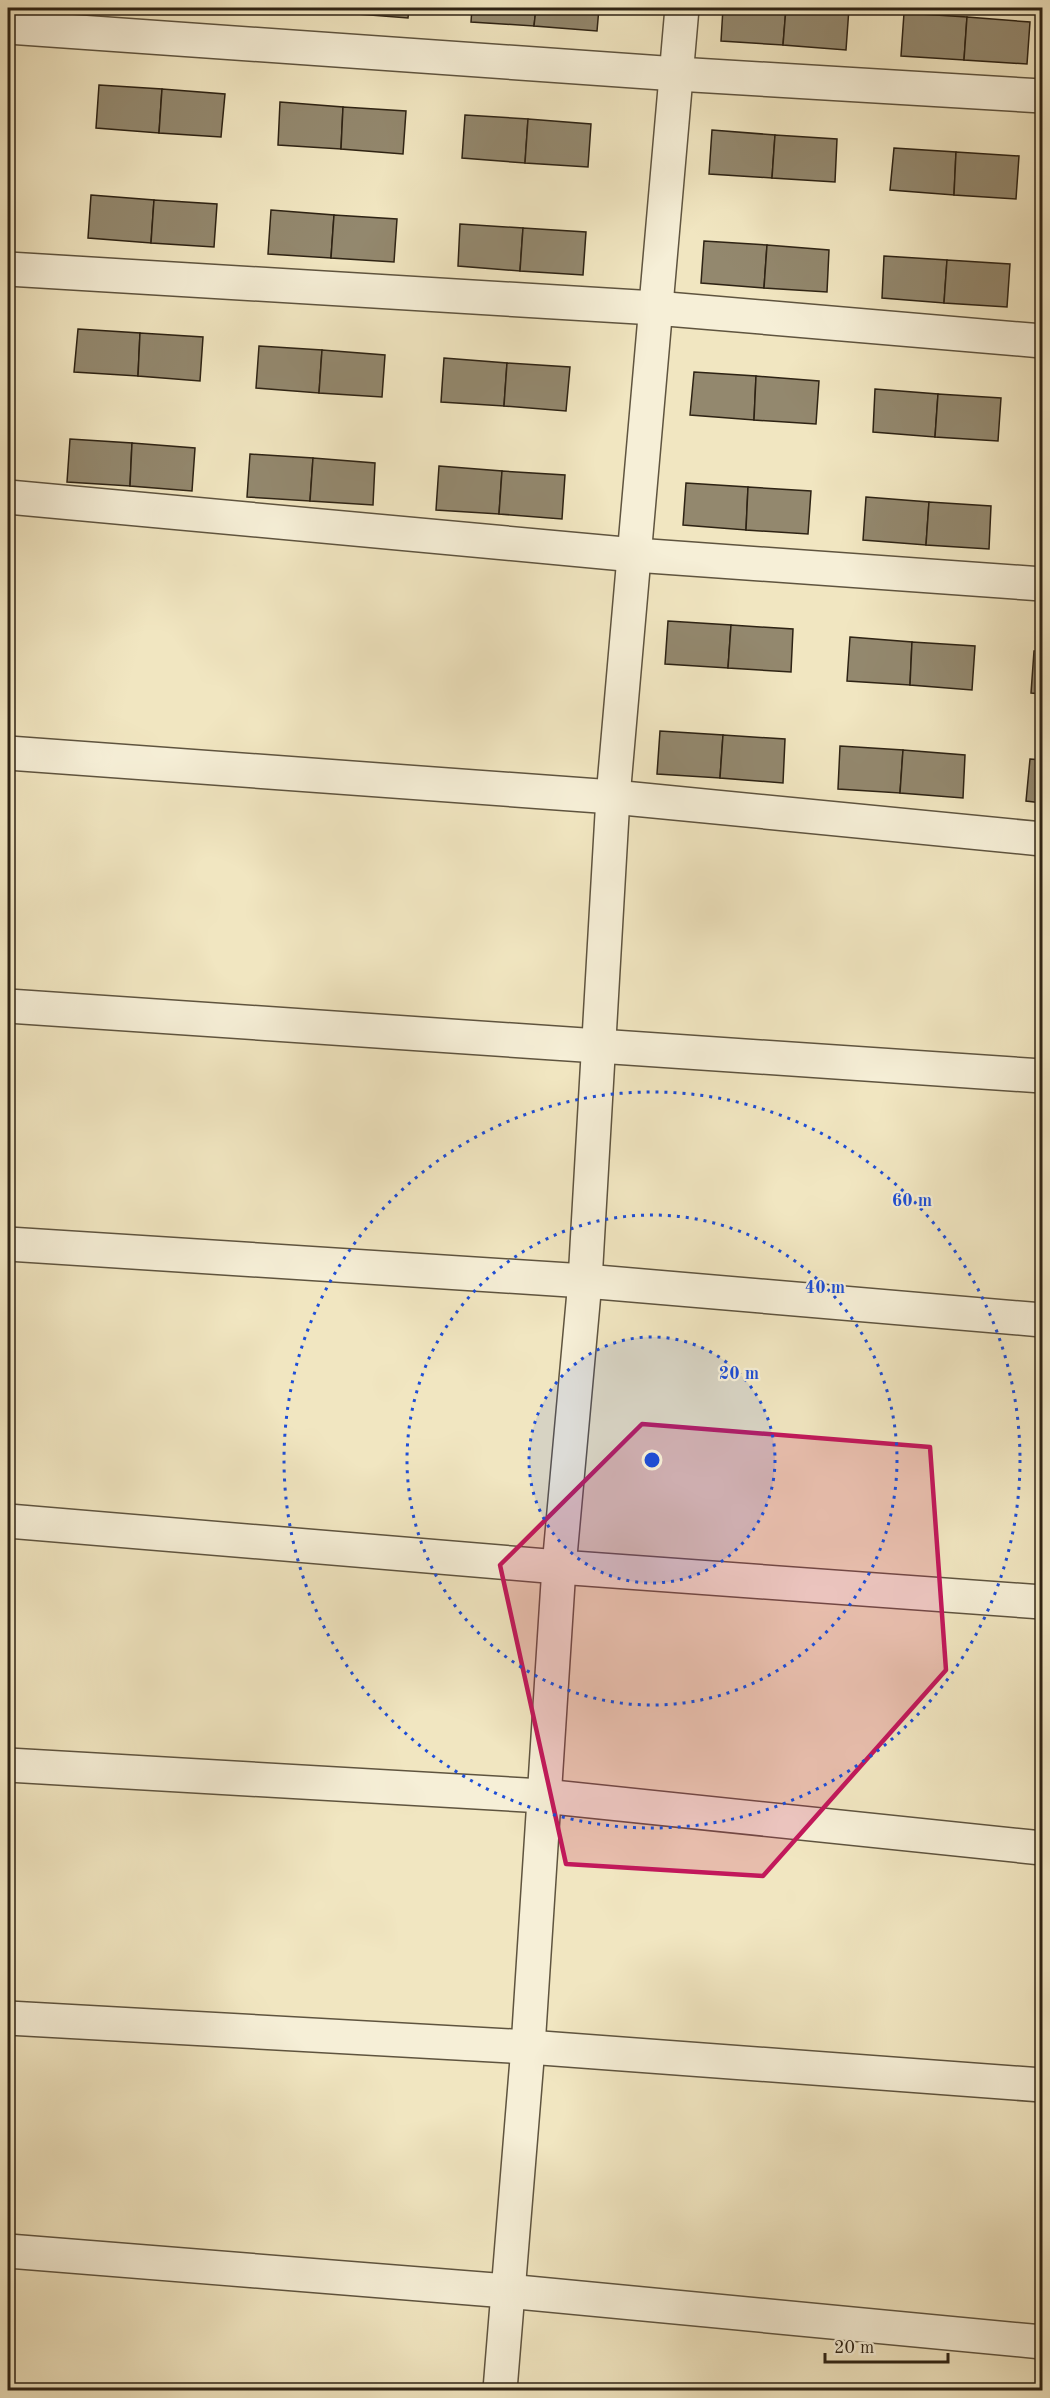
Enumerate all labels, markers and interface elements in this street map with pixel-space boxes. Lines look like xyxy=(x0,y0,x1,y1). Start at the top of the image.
text: 60 m xyxy=(892,1192,932,1210)
text: 40 m xyxy=(805,1279,845,1297)
text: 20 m xyxy=(719,1365,759,1383)
centre of rings xyxy=(642,1450,662,1470)
scale bar xyxy=(825,2326,948,2364)
text: 20 m xyxy=(834,2339,874,2357)

